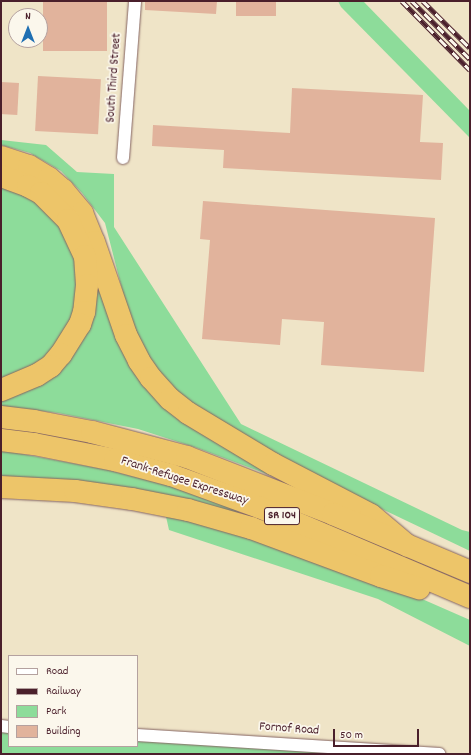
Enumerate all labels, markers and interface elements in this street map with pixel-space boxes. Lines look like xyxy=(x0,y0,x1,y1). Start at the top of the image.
north arrow xyxy=(8,8,48,48)
text: N xyxy=(25,9,31,25)
street label: South Third Street xyxy=(104,33,126,123)
street label: Frank-Refugee Expressway xyxy=(118,454,250,510)
road number: SR 104 xyxy=(263,506,301,526)
legend xyxy=(8,655,138,747)
text: Road xyxy=(46,663,68,680)
text: Railway xyxy=(46,683,81,700)
text: Park xyxy=(46,703,66,720)
street label: Fornof Road xyxy=(258,720,320,740)
scale bar xyxy=(335,721,421,747)
text: Building xyxy=(46,723,81,740)
text: 50 m xyxy=(340,727,363,744)

